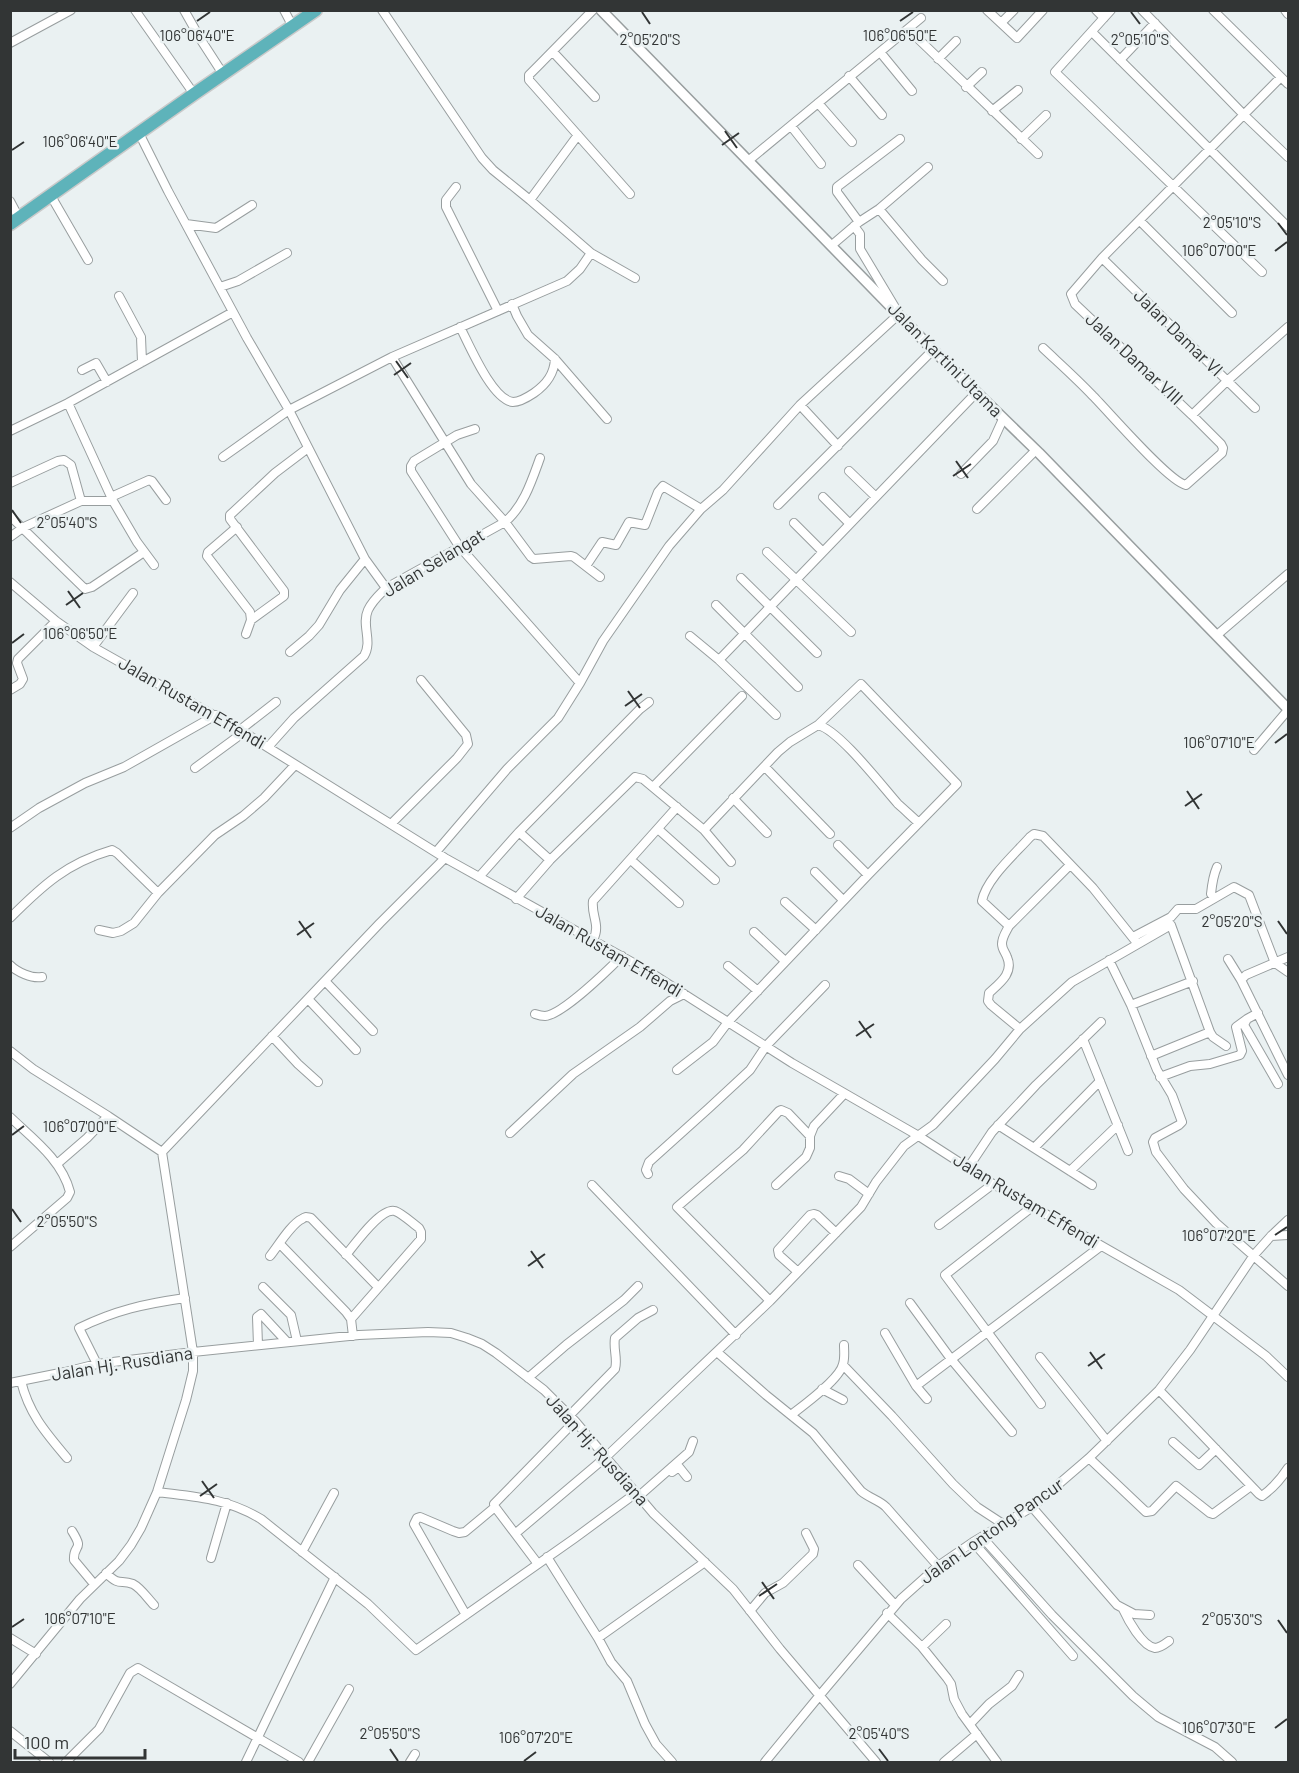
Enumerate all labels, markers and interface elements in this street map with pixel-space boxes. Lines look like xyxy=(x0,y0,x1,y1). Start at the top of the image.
text: 106°06'40"E xyxy=(160,26,234,44)
text: 106°06'50"E xyxy=(863,26,937,44)
text: 2°05'20"S xyxy=(619,30,681,48)
text: 2°05'10"S xyxy=(1111,30,1169,48)
text: 106°06'40"E xyxy=(43,132,117,150)
text: 2°05'10"S xyxy=(1203,213,1261,231)
text: 106°07'00"E xyxy=(1182,241,1256,259)
street label: Jalan Damar VI xyxy=(1129,284,1228,380)
street label: Jalan Kartini Utama xyxy=(884,297,1008,421)
street label: Jalan Damar VIII xyxy=(1081,308,1188,409)
text: 2°05'40"S xyxy=(36,513,98,531)
street label: Jalan Selangat xyxy=(379,523,488,601)
text: 106°06'50"E xyxy=(43,624,117,642)
street label: Jalan Rustam Effendi xyxy=(115,651,270,753)
text: 106°07'10"E xyxy=(1183,733,1255,751)
street label: Jalan Rustam Effendi xyxy=(532,899,687,1001)
text: 2°05'20"S xyxy=(1201,912,1263,930)
text: 106°07'00"E xyxy=(43,1117,117,1135)
street label: Jalan Rustam Effendi xyxy=(950,1148,1103,1252)
text: 2°05'50"S xyxy=(37,1212,97,1230)
text: 106°07'20"E xyxy=(1182,1226,1256,1244)
street label: Jalan Hj. Rusdiana xyxy=(50,1341,194,1385)
street label: Jalan Hj. Rusdiana xyxy=(542,1389,654,1510)
street label: Jalan Lontong Pancur xyxy=(916,1472,1068,1588)
text: 106°07'10"E xyxy=(44,1609,116,1627)
text: 2°05'30"S xyxy=(1202,1610,1262,1628)
text: 106°07'30"E xyxy=(1182,1718,1256,1736)
scale bar xyxy=(15,1722,146,1760)
text: 2°05'50"S xyxy=(360,1724,420,1742)
text: 2°05'40"S xyxy=(848,1724,910,1742)
text: 106°07'20"E xyxy=(499,1728,573,1746)
text: 100 m xyxy=(24,1731,69,1753)

